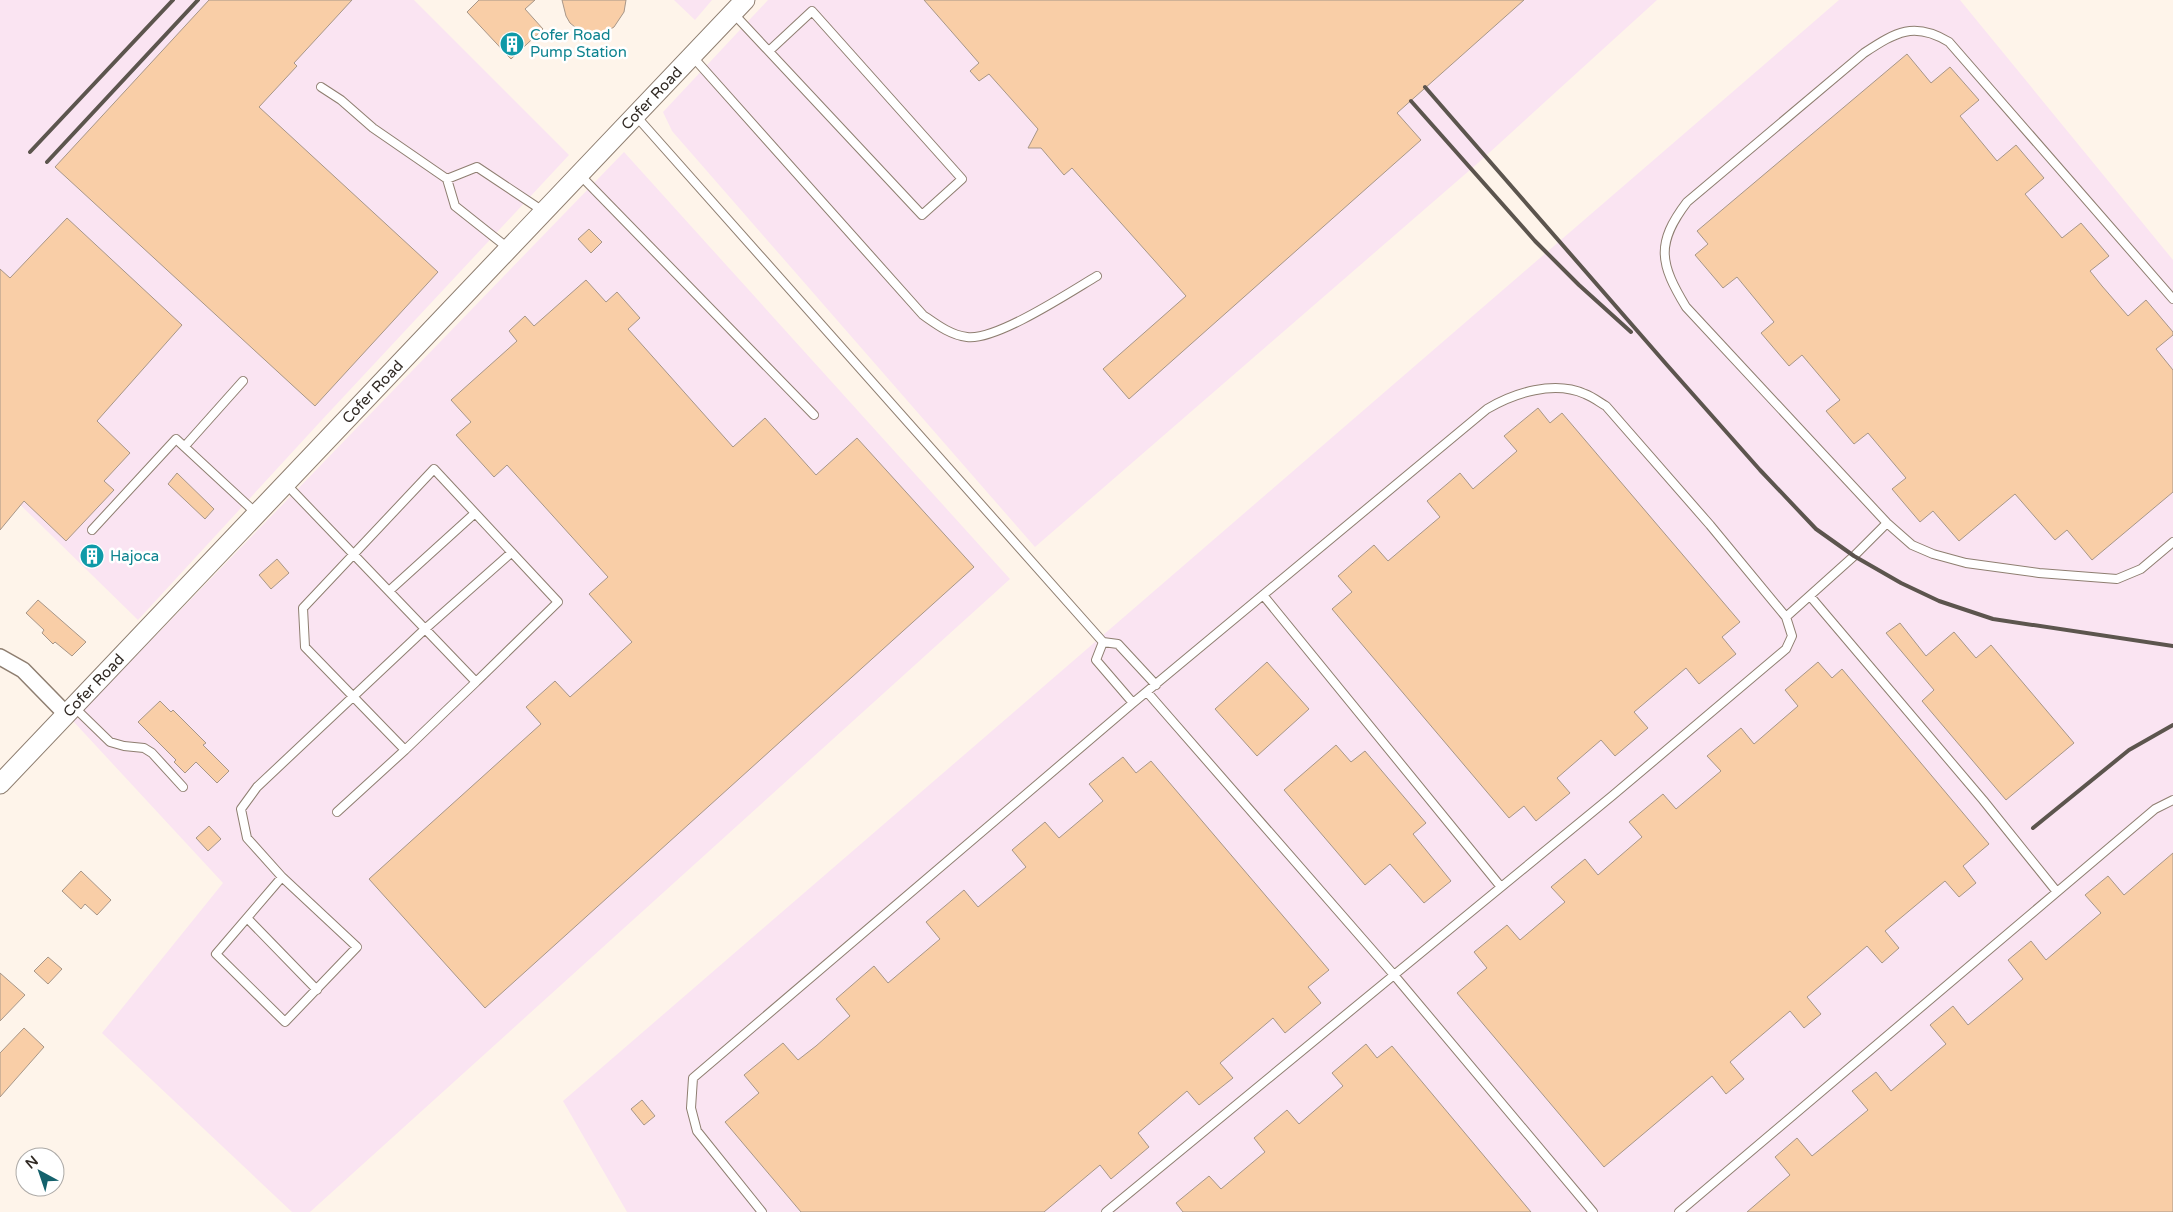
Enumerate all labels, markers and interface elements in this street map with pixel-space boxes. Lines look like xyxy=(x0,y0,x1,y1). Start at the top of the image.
place label: Cofer Road Pump Station xyxy=(530,26,627,61)
building icon: Cofer Road Pump Station xyxy=(499,31,525,57)
street label: Cofer Road xyxy=(617,63,686,134)
street label: Cofer Road xyxy=(338,356,407,427)
building icon: Hajoca xyxy=(79,543,105,569)
place label: Hajoca xyxy=(110,547,159,565)
street label: Cofer Road xyxy=(59,650,128,721)
north arrow xyxy=(15,1147,65,1197)
text: N xyxy=(22,1152,42,1173)

